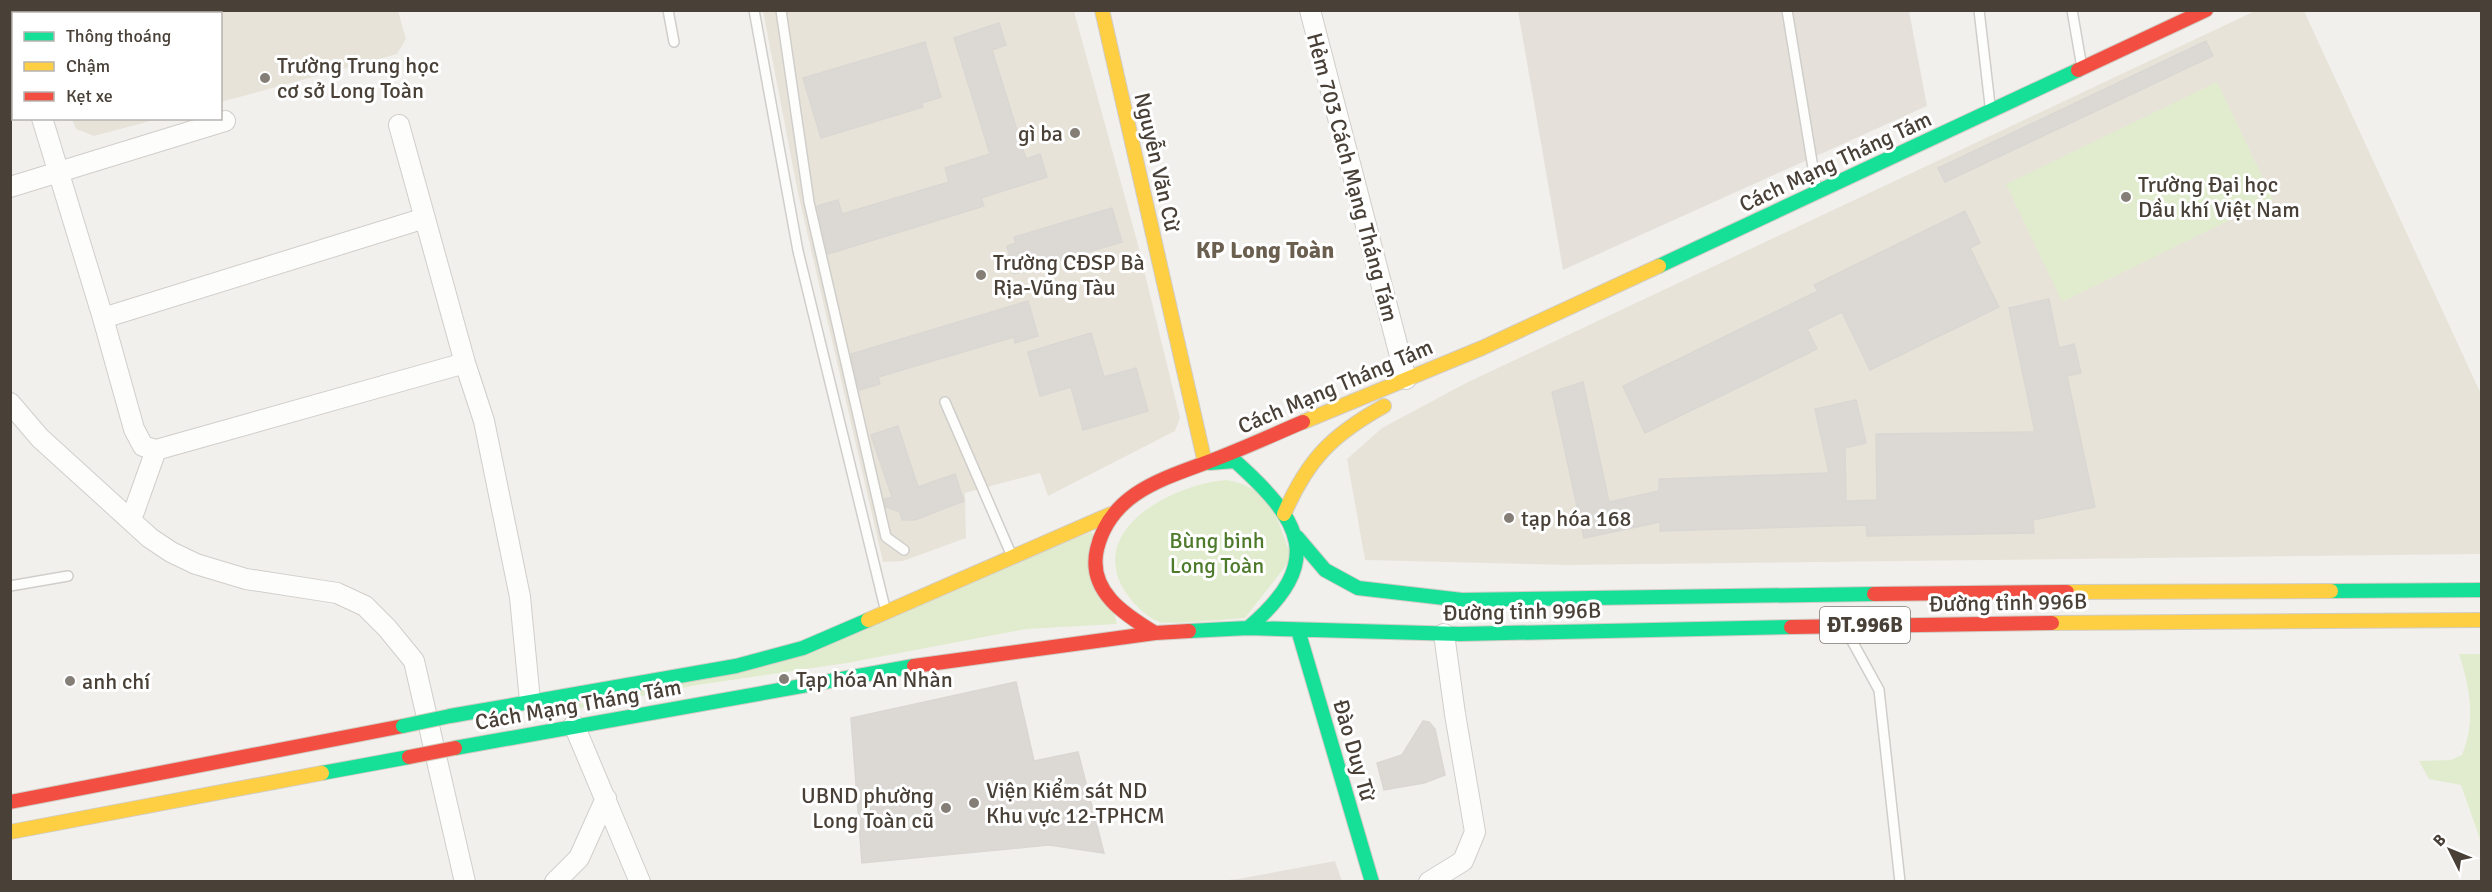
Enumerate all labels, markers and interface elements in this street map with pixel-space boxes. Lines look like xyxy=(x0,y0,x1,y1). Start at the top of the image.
legend xyxy=(12,12,222,120)
text: Thông thoáng xyxy=(66,25,171,47)
street label: Hẻm 703 Cách Mạng Tháng Tám xyxy=(1301,30,1404,324)
place label: Trường Trung học cơ sở Long Toàn xyxy=(277,52,439,104)
text: Chậm xyxy=(66,55,110,77)
marker: Trường Trung học cơ sở Long Toàn xyxy=(258,71,272,85)
text: Kẹt xe xyxy=(66,85,113,107)
street label: Nguyễn Văn Cừ xyxy=(1128,90,1187,235)
street label: Cách Mạng Tháng Tám xyxy=(1735,105,1936,218)
place label: gì ba xyxy=(1018,120,1063,147)
marker: gì ba xyxy=(1068,126,1082,140)
place label: Trường Đại học Dầu khí Việt Nam xyxy=(2138,171,2300,223)
marker: Trường Đại học Dầu khí Việt Nam xyxy=(2119,190,2133,204)
district label: KP Long Toàn xyxy=(1196,235,1334,265)
place label: Trường CĐSP Bà Rịa-Vũng Tàu xyxy=(993,249,1145,301)
marker: Trường CĐSP Bà Rịa-Vũng Tàu xyxy=(974,268,988,282)
street label: Cách Mạng Tháng Tám xyxy=(1234,333,1437,440)
place label: tạp hóa 168 xyxy=(1521,505,1631,532)
marker: tạp hóa 168 xyxy=(1502,511,1516,525)
park label: Bùng binh Long Toàn xyxy=(1169,527,1265,579)
street label: Đường tỉnh 996B xyxy=(1929,588,2087,617)
street label: Đường tỉnh 996B xyxy=(1443,597,1601,626)
road number: ĐT.996B xyxy=(1820,607,1910,643)
place label: Tạp hóa An Nhàn xyxy=(796,666,953,693)
place label: anh chí xyxy=(82,668,150,695)
marker: Tạp hóa An Nhàn xyxy=(777,672,791,686)
street label: Cách Mạng Tháng Tám xyxy=(473,673,683,736)
marker: anh chí xyxy=(63,674,77,688)
street label: Đào Duy Từ xyxy=(1327,696,1382,805)
place label: Viện Kiểm sát ND Khu vực 12-TPHCM xyxy=(986,777,1165,829)
place label: UBND phường Long Toàn cũ xyxy=(801,782,934,834)
marker: Viện Kiểm sát ND Khu vực 12-TPHCM xyxy=(967,796,981,810)
marker: UBND phường Long Toàn cũ xyxy=(939,801,953,815)
north arrow xyxy=(2420,820,2480,880)
text: B xyxy=(2429,830,2451,851)

